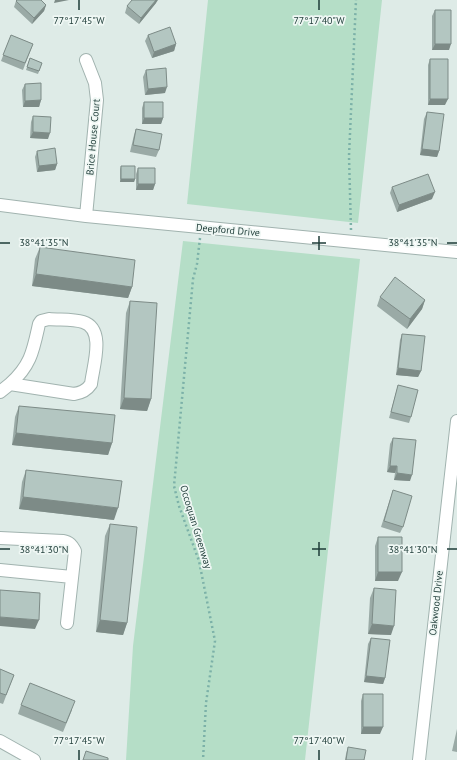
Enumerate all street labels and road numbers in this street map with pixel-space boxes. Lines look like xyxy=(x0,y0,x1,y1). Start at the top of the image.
street label: Brice House Court xyxy=(83,98,103,176)
street label: Deepford Drive xyxy=(195,221,261,239)
street label: Occoquan Greenway xyxy=(177,484,215,571)
street label: Oakwood Drive xyxy=(426,570,446,636)

